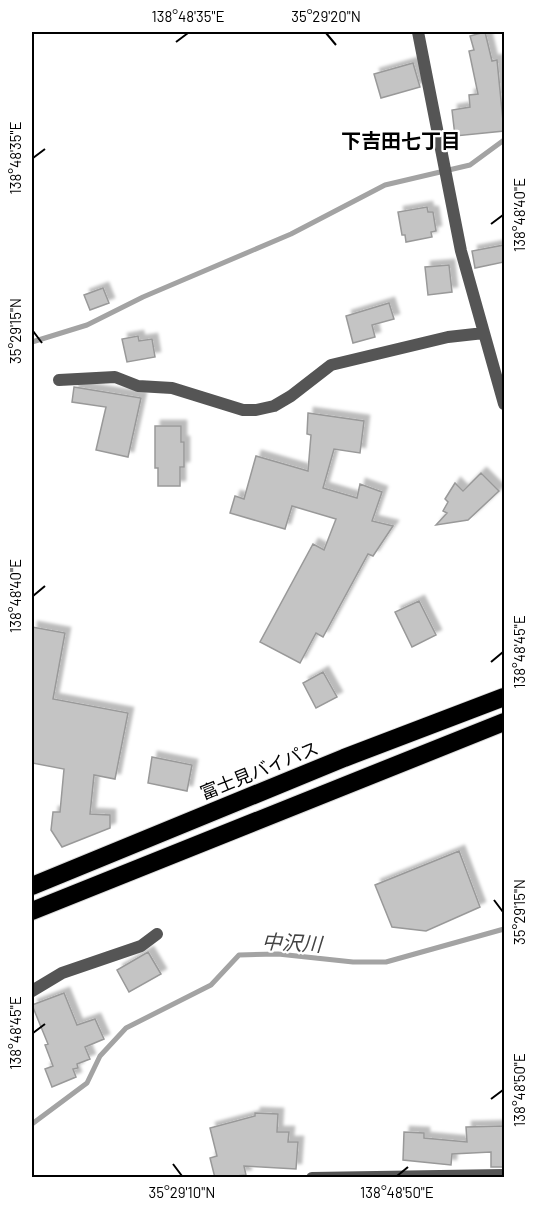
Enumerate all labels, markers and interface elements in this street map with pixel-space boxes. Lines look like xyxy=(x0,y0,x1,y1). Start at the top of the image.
text: 138°48'35"E xyxy=(151,7,225,25)
text: 35°29'20"N xyxy=(291,7,361,25)
text: 138°48'35"E xyxy=(6,121,24,195)
district label: 下吉田七丁目 xyxy=(341,128,461,152)
text: 138°48'40"E xyxy=(510,178,528,252)
text: 35°29'15"N xyxy=(6,298,24,364)
text: 138°48'40"E xyxy=(6,559,24,633)
text: 138°48'45"E xyxy=(510,615,528,689)
street label: 富士見バイパス xyxy=(197,736,321,804)
text: 35°29'15"N xyxy=(510,879,528,945)
water label: 中沢川 xyxy=(261,928,325,956)
text: 138°48'45"E xyxy=(6,996,24,1070)
text: 138°48'50"E xyxy=(510,1053,528,1127)
text: 35°29'10"N xyxy=(149,1183,215,1201)
text: 138°48'50"E xyxy=(360,1183,434,1201)

